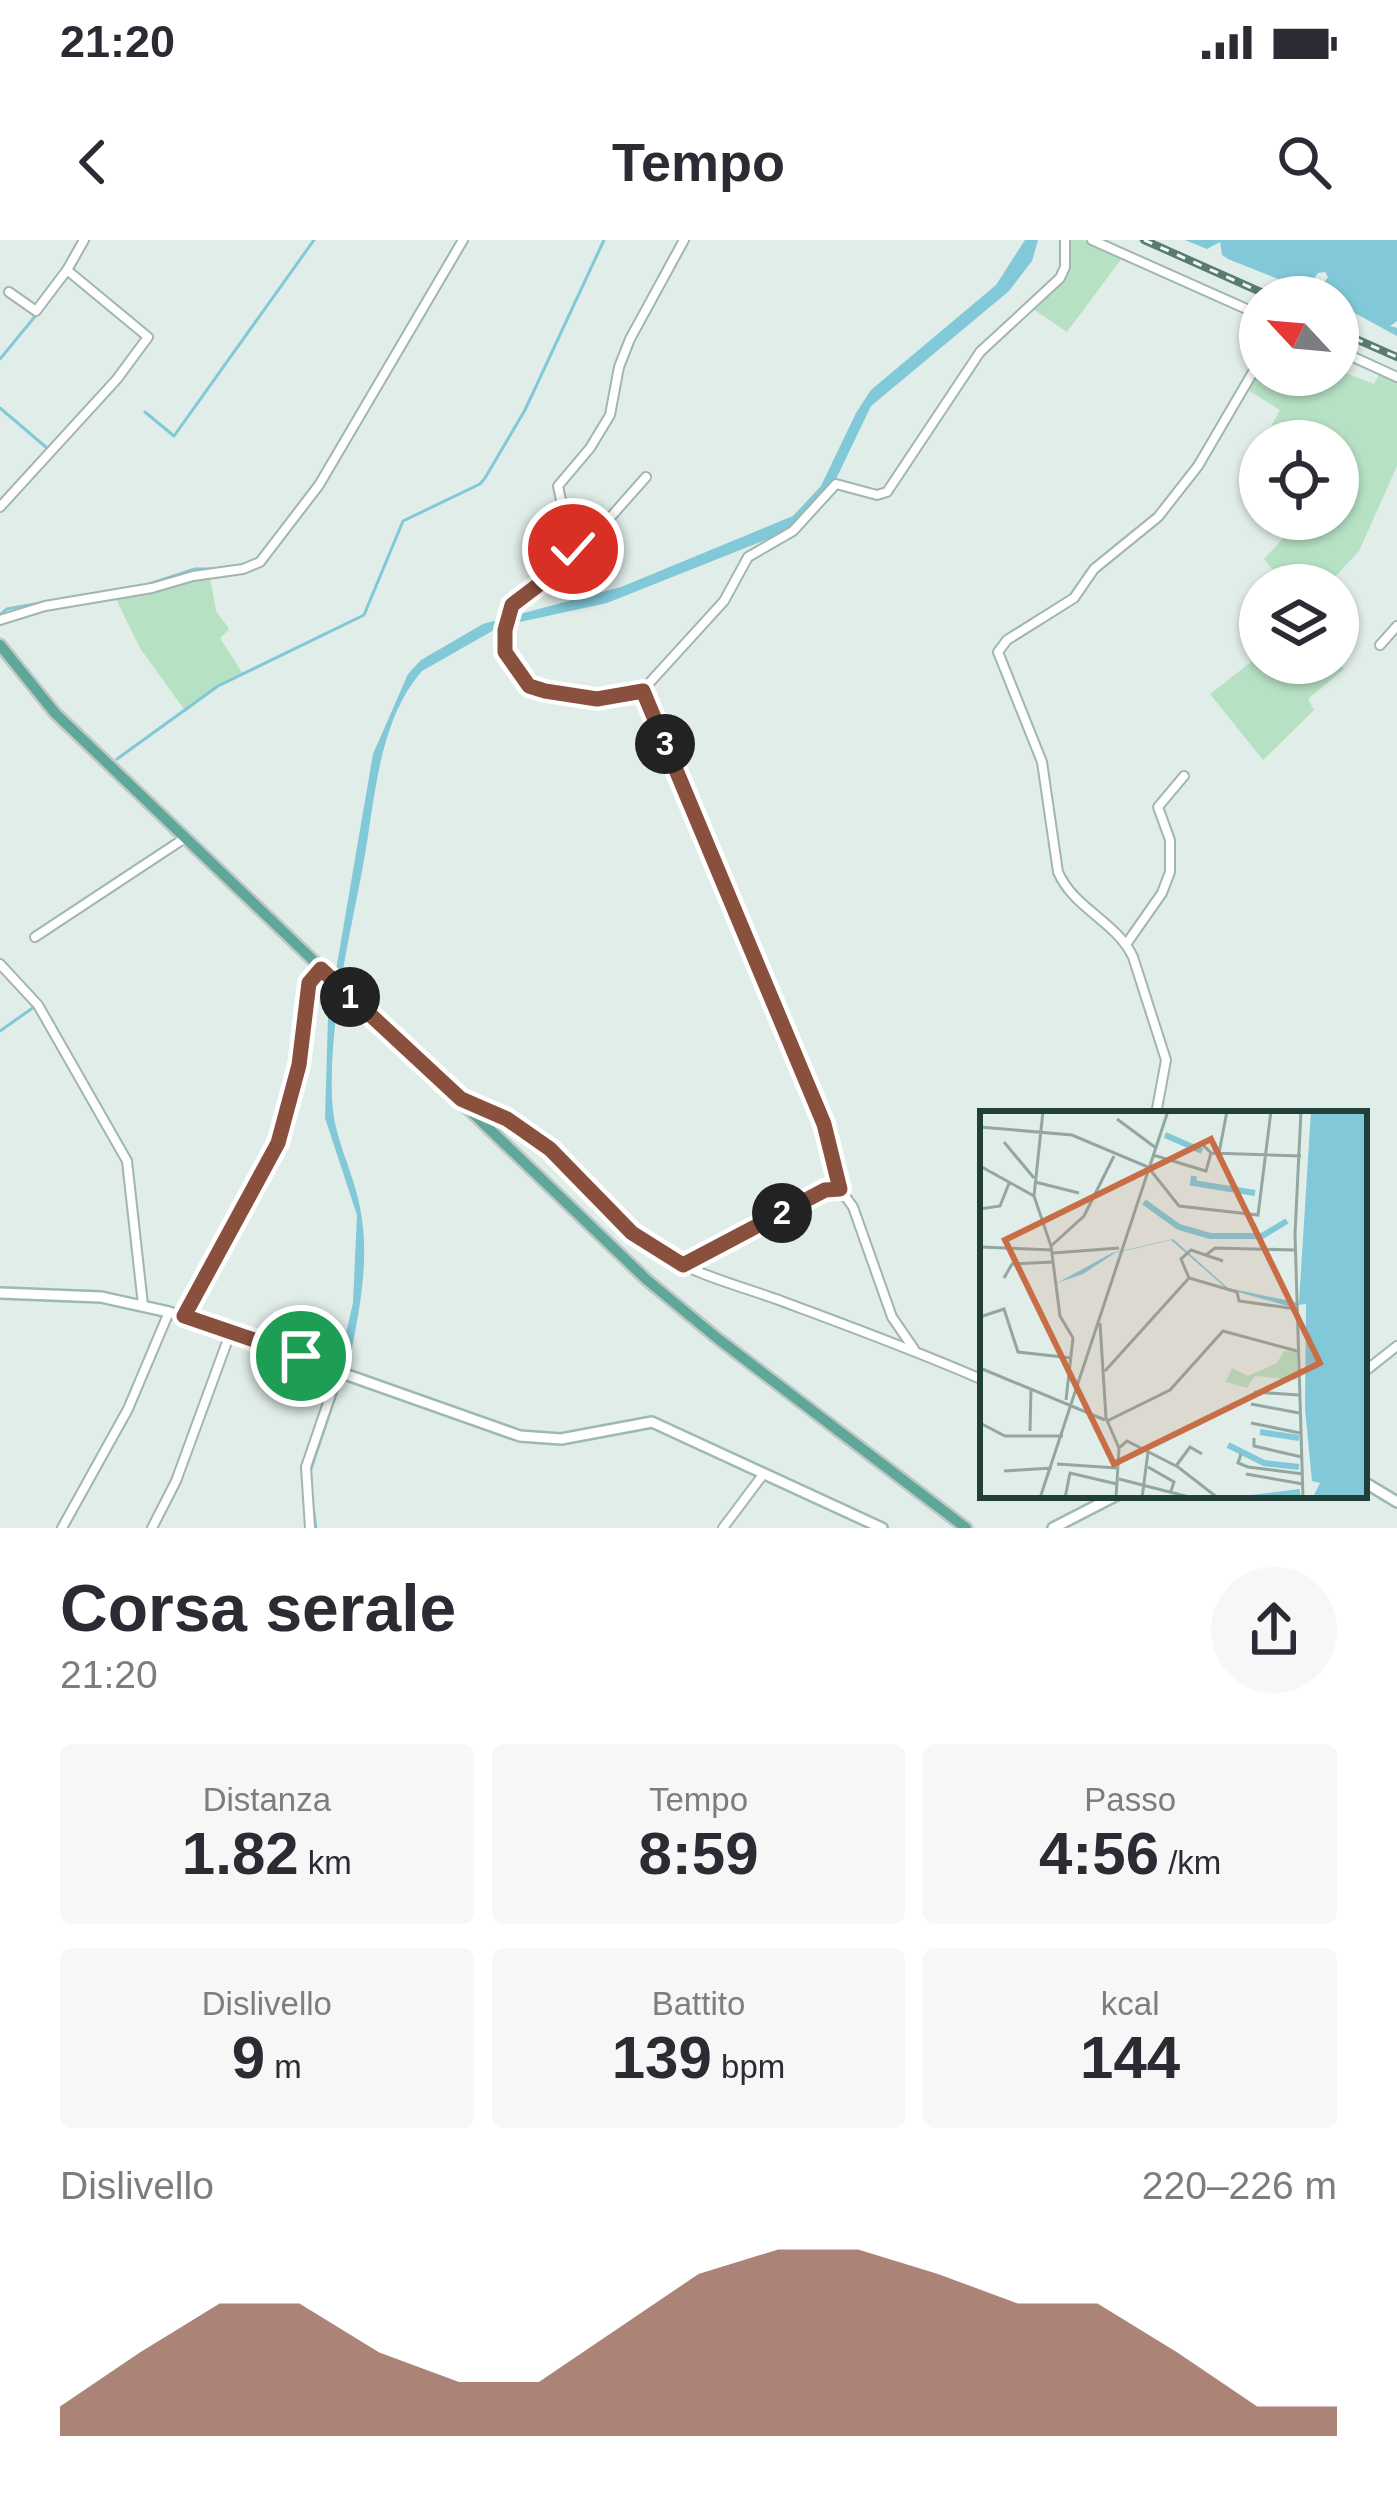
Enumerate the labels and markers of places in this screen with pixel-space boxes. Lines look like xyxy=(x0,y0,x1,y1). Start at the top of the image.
pin xyxy=(522,498,624,600)
pin: 3 xyxy=(635,714,695,774)
pin: 1 xyxy=(320,967,380,1027)
pin: 2 xyxy=(752,1183,812,1243)
pin xyxy=(250,1305,352,1407)

